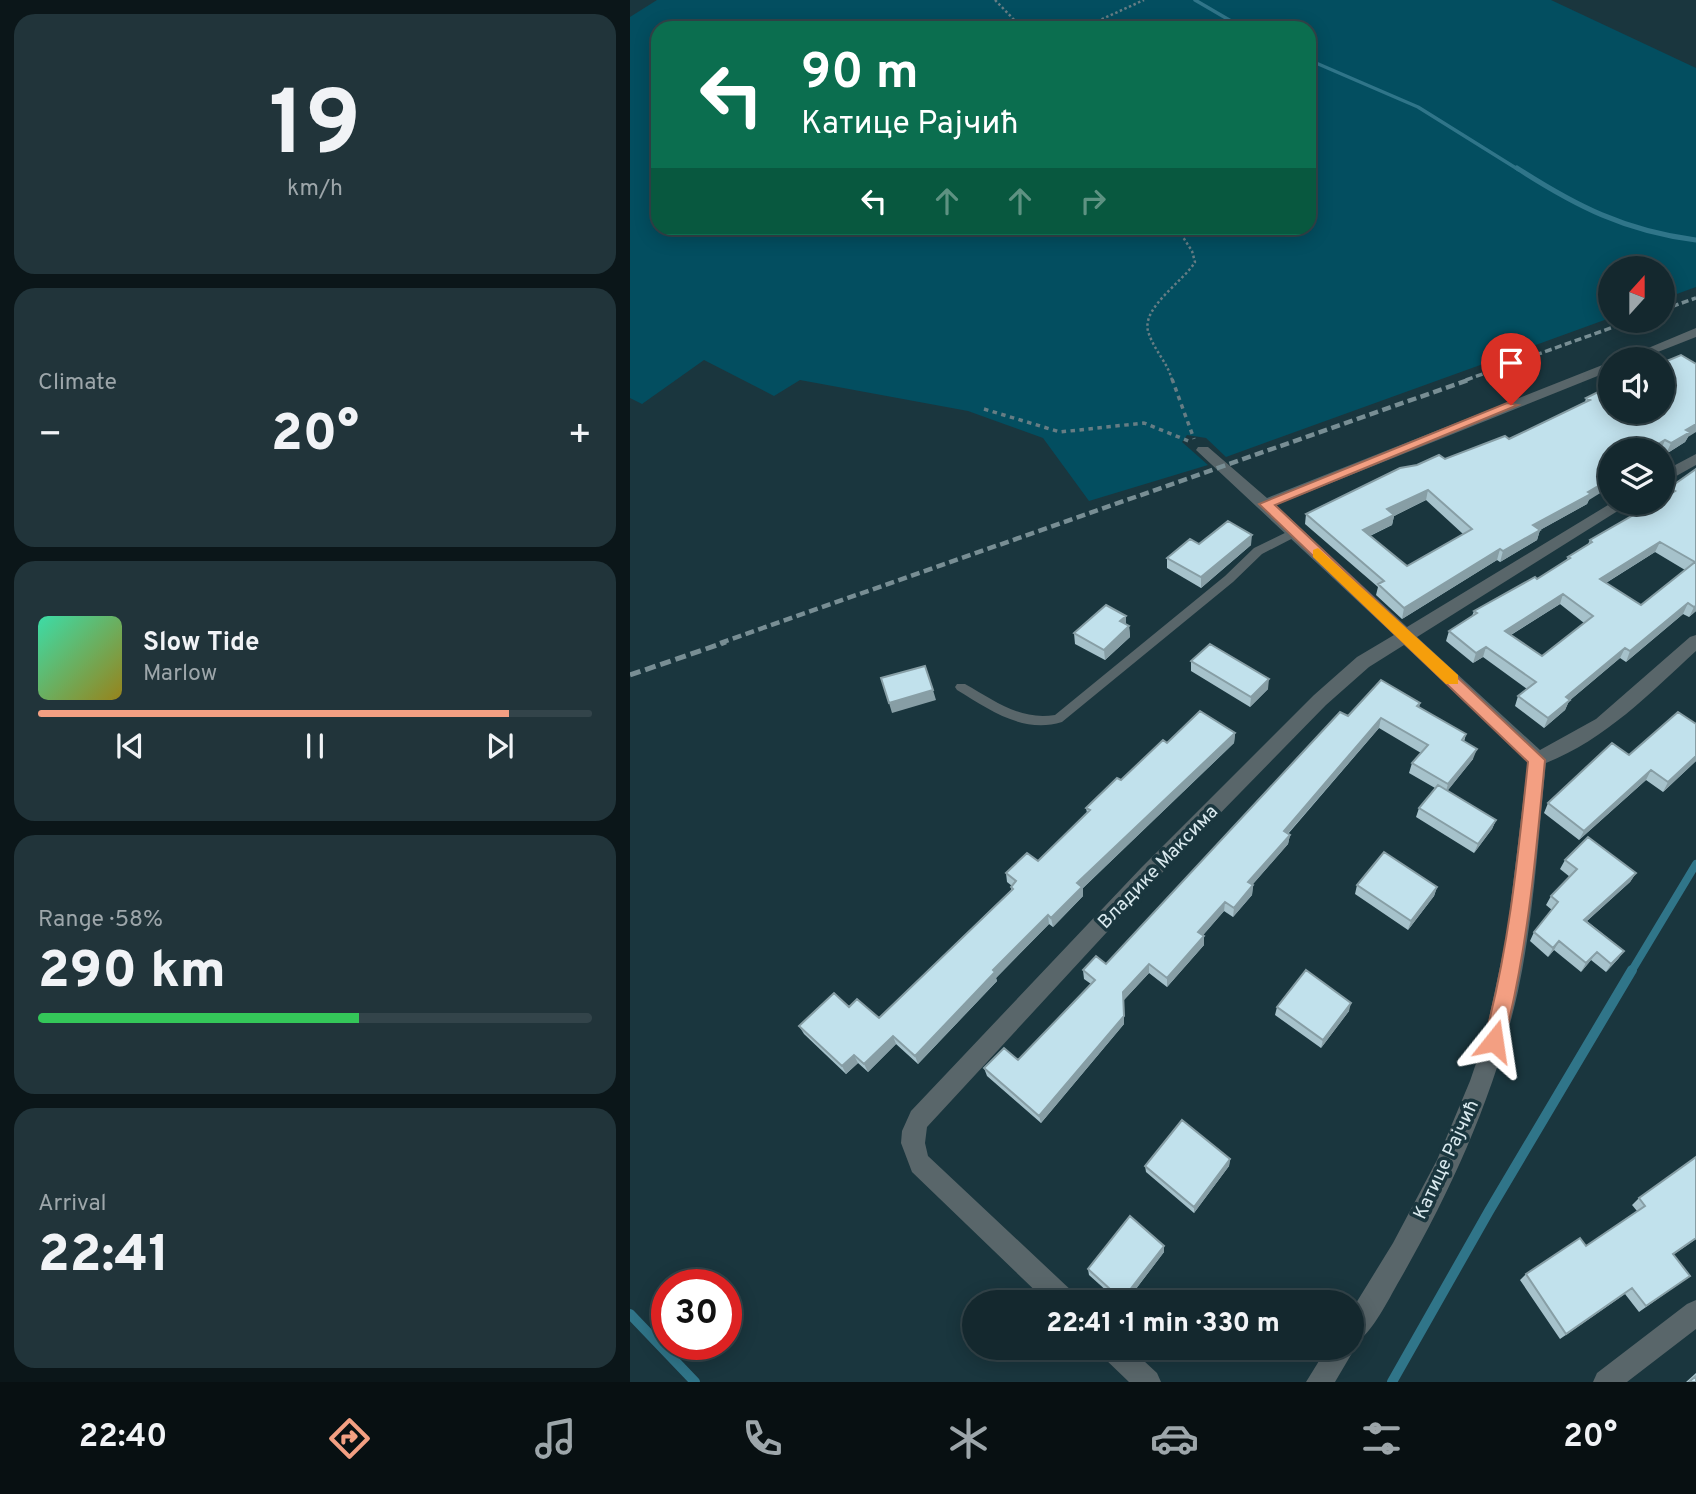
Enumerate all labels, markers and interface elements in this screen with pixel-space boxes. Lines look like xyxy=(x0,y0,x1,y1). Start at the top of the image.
text: 90 m xyxy=(801,44,919,106)
icon: left xyxy=(686,49,777,140)
text: 19 xyxy=(269,72,361,187)
text: Катице Рајчић xyxy=(801,105,1019,145)
text: km/h xyxy=(287,175,343,204)
icon: left xyxy=(855,182,893,220)
icon: ahead xyxy=(928,182,966,220)
icon: ahead xyxy=(1001,182,1039,220)
icon: right xyxy=(1074,182,1112,220)
north arrow xyxy=(1598,256,1675,332)
map controls xyxy=(1598,256,1675,515)
pin xyxy=(1481,333,1541,405)
icon: arrive xyxy=(1492,344,1530,382)
button: sound xyxy=(1598,347,1675,424)
text: Climate xyxy=(38,369,117,398)
text: 20° xyxy=(271,403,359,469)
text: − xyxy=(38,412,63,461)
text: + xyxy=(567,412,592,461)
button: layers xyxy=(1598,438,1675,515)
text: Slow Tide xyxy=(143,627,260,660)
text: Marlow xyxy=(143,660,217,689)
icon: previous xyxy=(111,727,149,765)
icon: pause xyxy=(296,727,334,765)
icon: next xyxy=(481,727,519,765)
street label: Владике Максима xyxy=(1093,800,1224,934)
text: Range · 58% xyxy=(38,906,163,935)
text: 290 km xyxy=(38,940,226,1006)
position arrow xyxy=(1457,1004,1531,1078)
street label: Катице Рајчић xyxy=(1409,1096,1485,1224)
text: Arrival xyxy=(38,1190,107,1219)
text: 22:41 xyxy=(38,1224,170,1290)
speed limit sign: 30 xyxy=(651,1269,742,1360)
text: 22:41 · 1 min · 330 m xyxy=(1046,1308,1280,1341)
icon: directions xyxy=(325,1414,374,1463)
icon: music xyxy=(531,1414,580,1463)
icon: phone xyxy=(738,1414,787,1463)
icon: climate xyxy=(944,1414,993,1463)
icon: car xyxy=(1150,1414,1199,1463)
icon: filters xyxy=(1357,1414,1406,1463)
text: 22:40 xyxy=(79,1418,167,1458)
text: 20° xyxy=(1563,1418,1617,1458)

